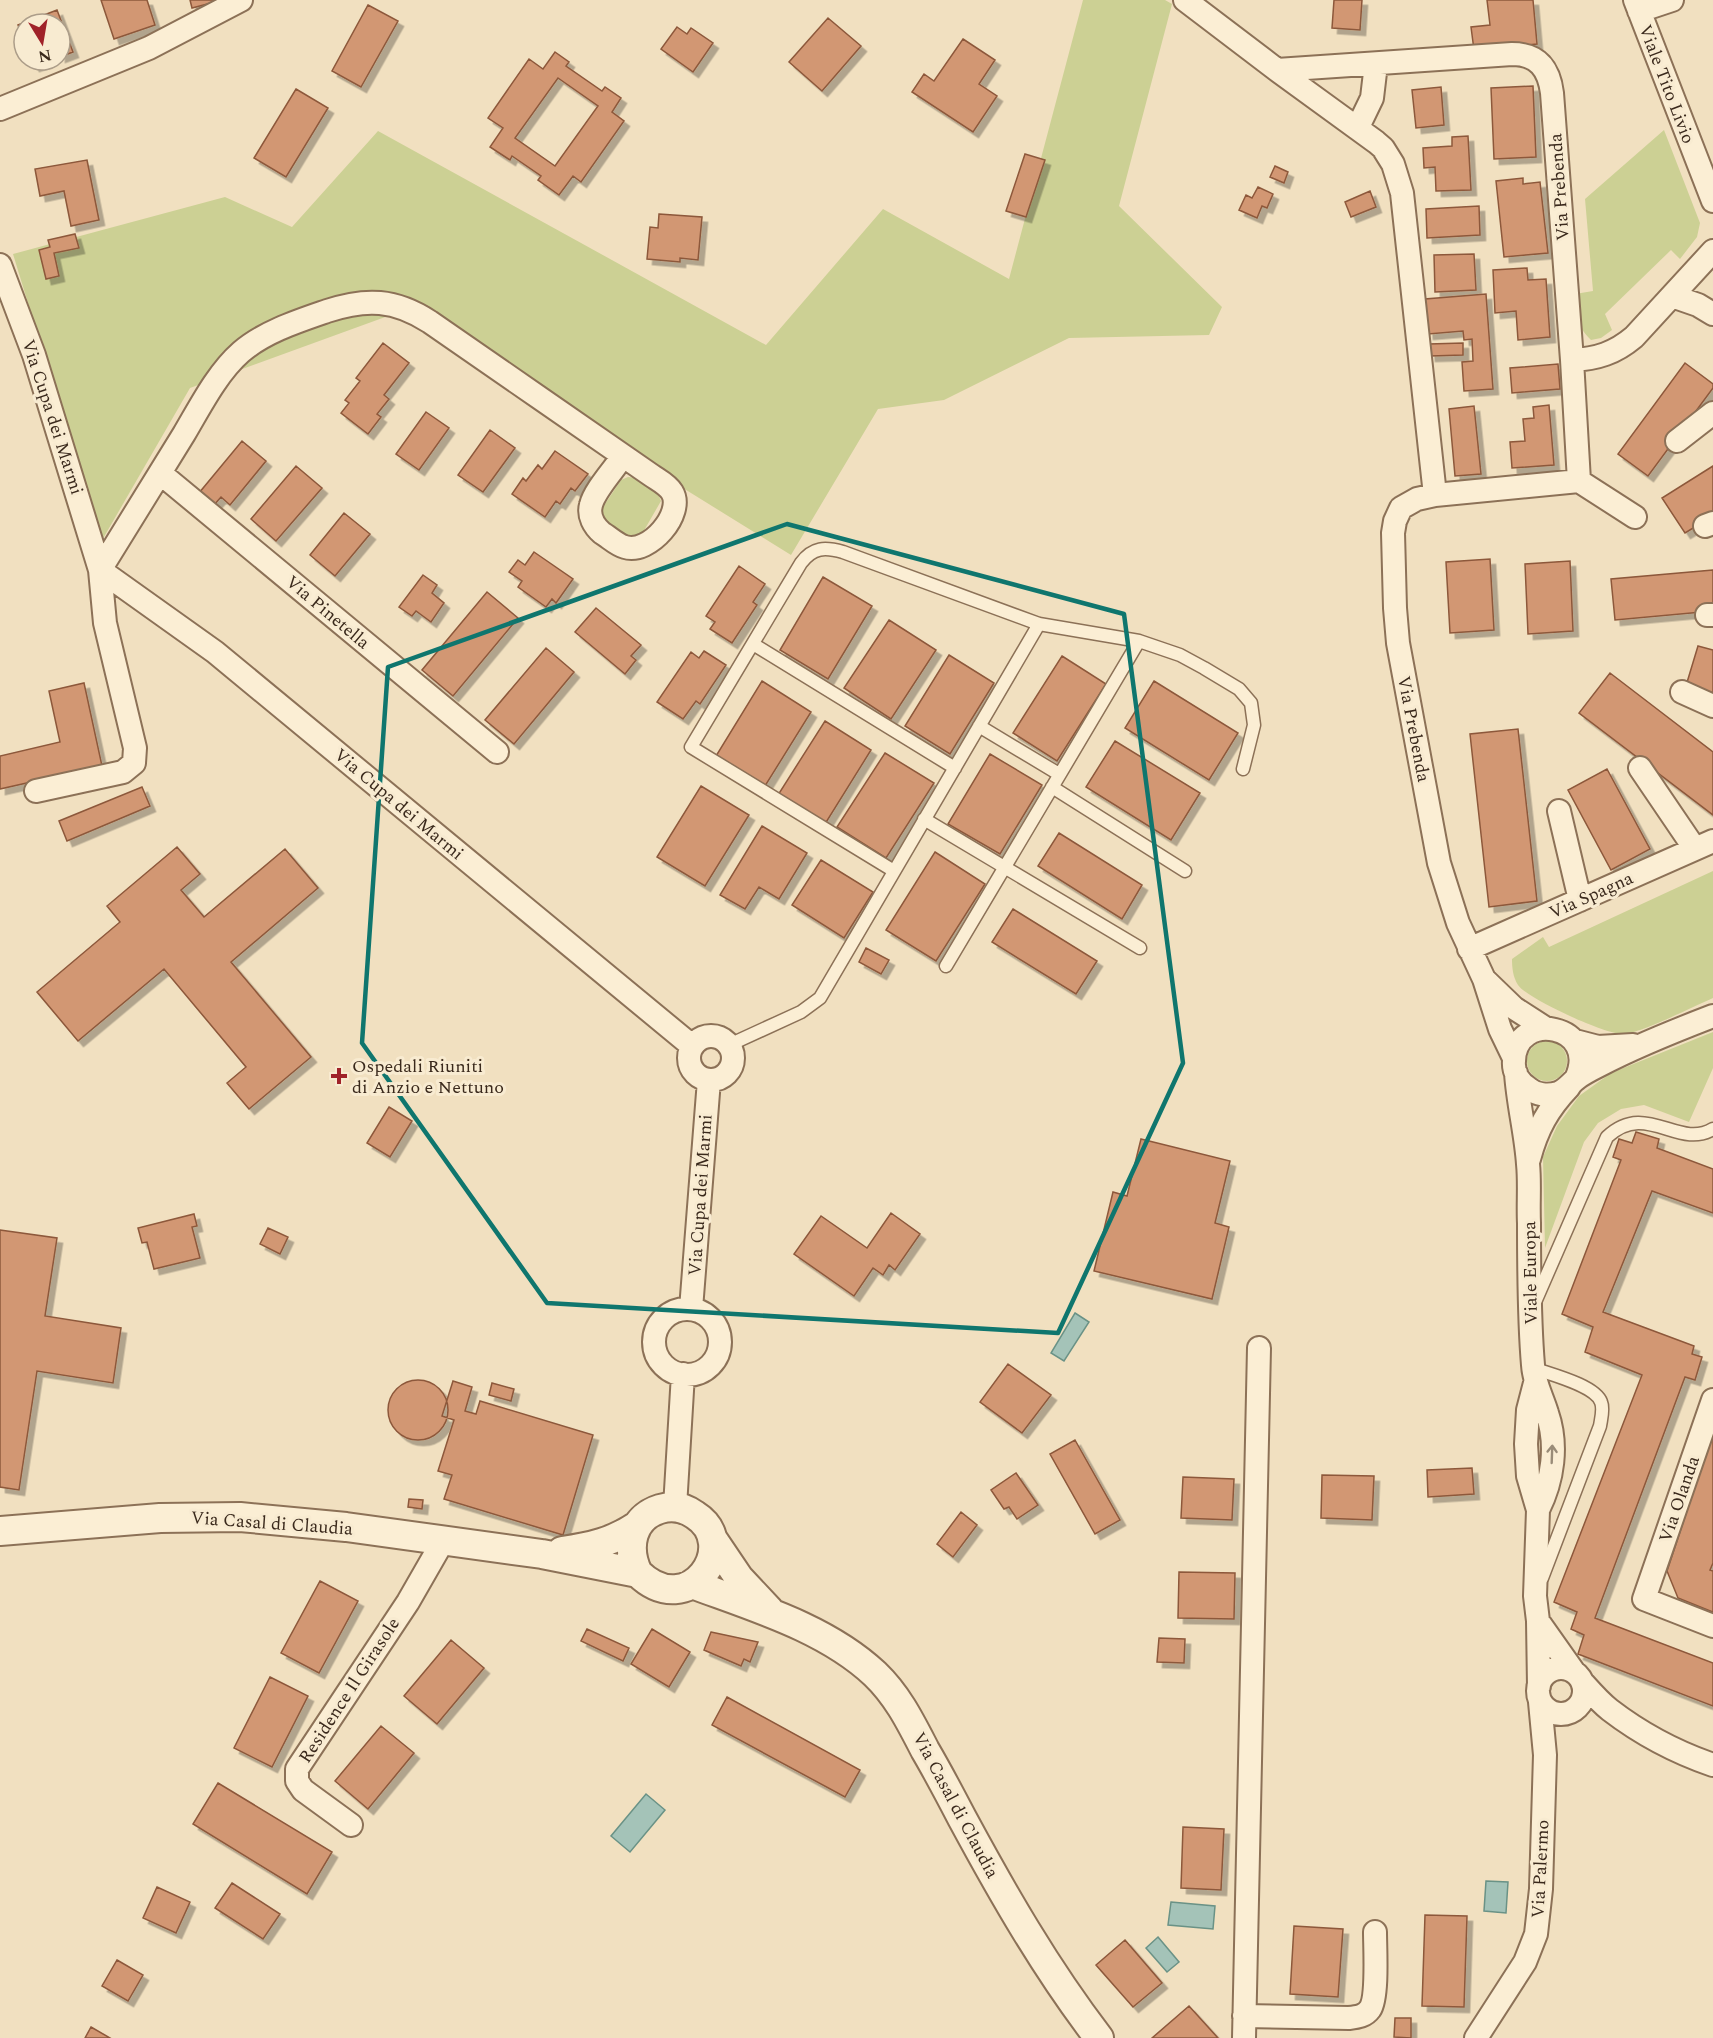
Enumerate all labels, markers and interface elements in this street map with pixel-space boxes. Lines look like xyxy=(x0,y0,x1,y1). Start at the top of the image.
north arrow xyxy=(12,12,72,72)
street label: Viale Tito Livio xyxy=(1631,21,1702,148)
text: N xyxy=(36,43,53,69)
street label: Via Prebenda xyxy=(1542,132,1577,242)
street label: Via Cupa dei Marmi xyxy=(15,336,90,498)
street label: Via Pinetella xyxy=(280,569,376,656)
street label: Via Prebenda xyxy=(1390,674,1437,785)
street label: Via Cupa dei Marmi xyxy=(328,742,469,867)
street label: Via Spagna xyxy=(1545,865,1638,926)
place label: Ospedali Riuniti di Anzio e Nettuno xyxy=(352,1053,504,1101)
marker: Ospedali Riuniti di Anzio e Nettuno xyxy=(330,1067,348,1085)
street label: Via Cupa dei Marmi xyxy=(681,1113,720,1277)
street label: Viale Europa xyxy=(1516,1221,1545,1325)
one-way arrow xyxy=(1547,1445,1558,1465)
street label: Via Olanda xyxy=(1652,1452,1707,1546)
street label: Via Casal di Claudia xyxy=(190,1504,354,1543)
street label: Residence Il Girasole xyxy=(292,1612,407,1768)
street label: Via Casal di Claudia xyxy=(906,1727,1006,1883)
street label: Via Palermo xyxy=(1524,1819,1557,1919)

